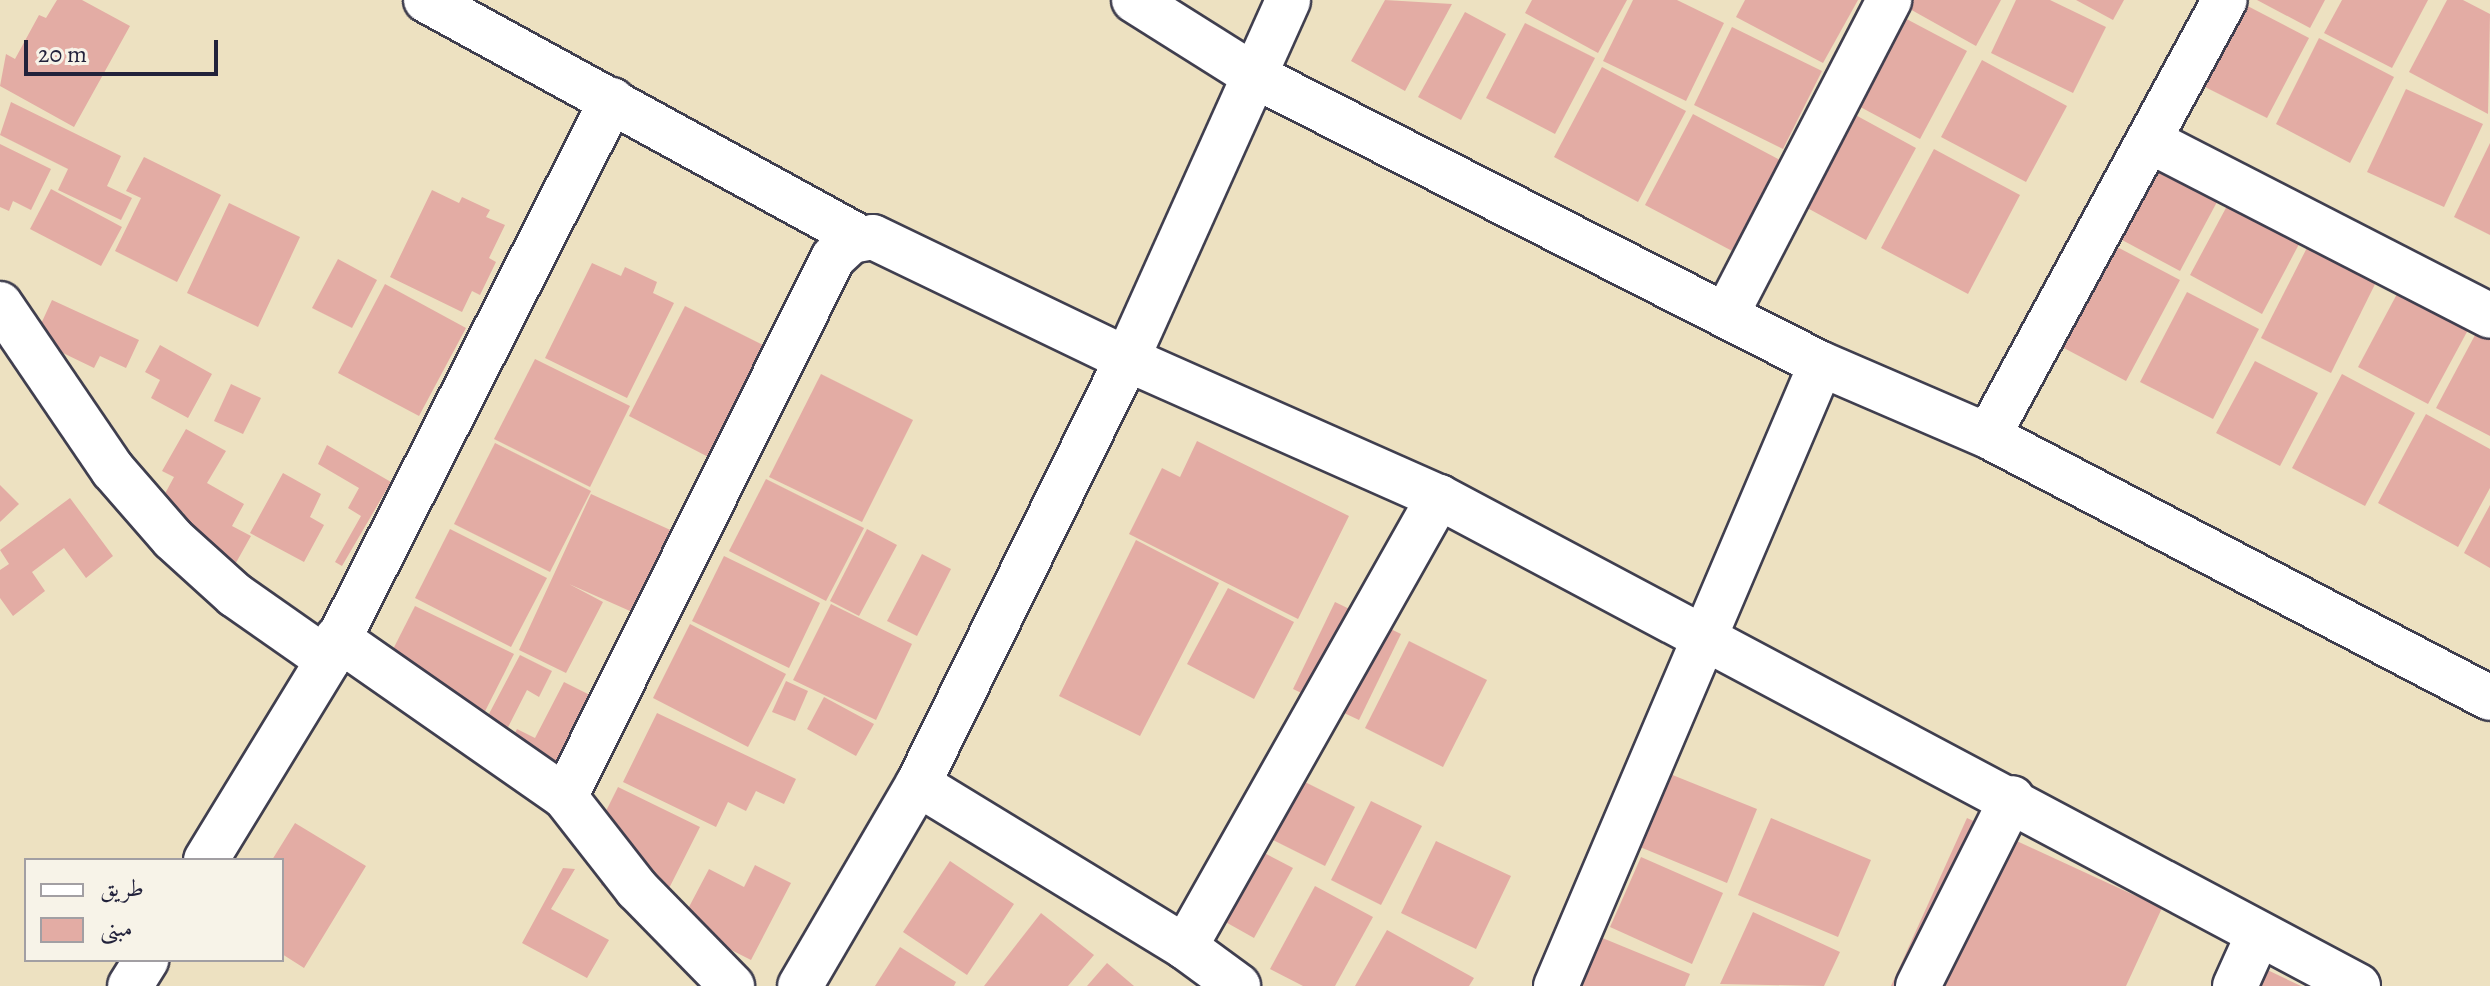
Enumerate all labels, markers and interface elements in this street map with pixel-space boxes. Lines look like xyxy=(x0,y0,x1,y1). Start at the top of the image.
scale bar xyxy=(28,24,222,74)
text: 20 m xyxy=(38,38,87,70)
legend xyxy=(24,858,284,962)
text: طريق xyxy=(100,872,144,904)
text: مبنى xyxy=(100,912,133,944)

